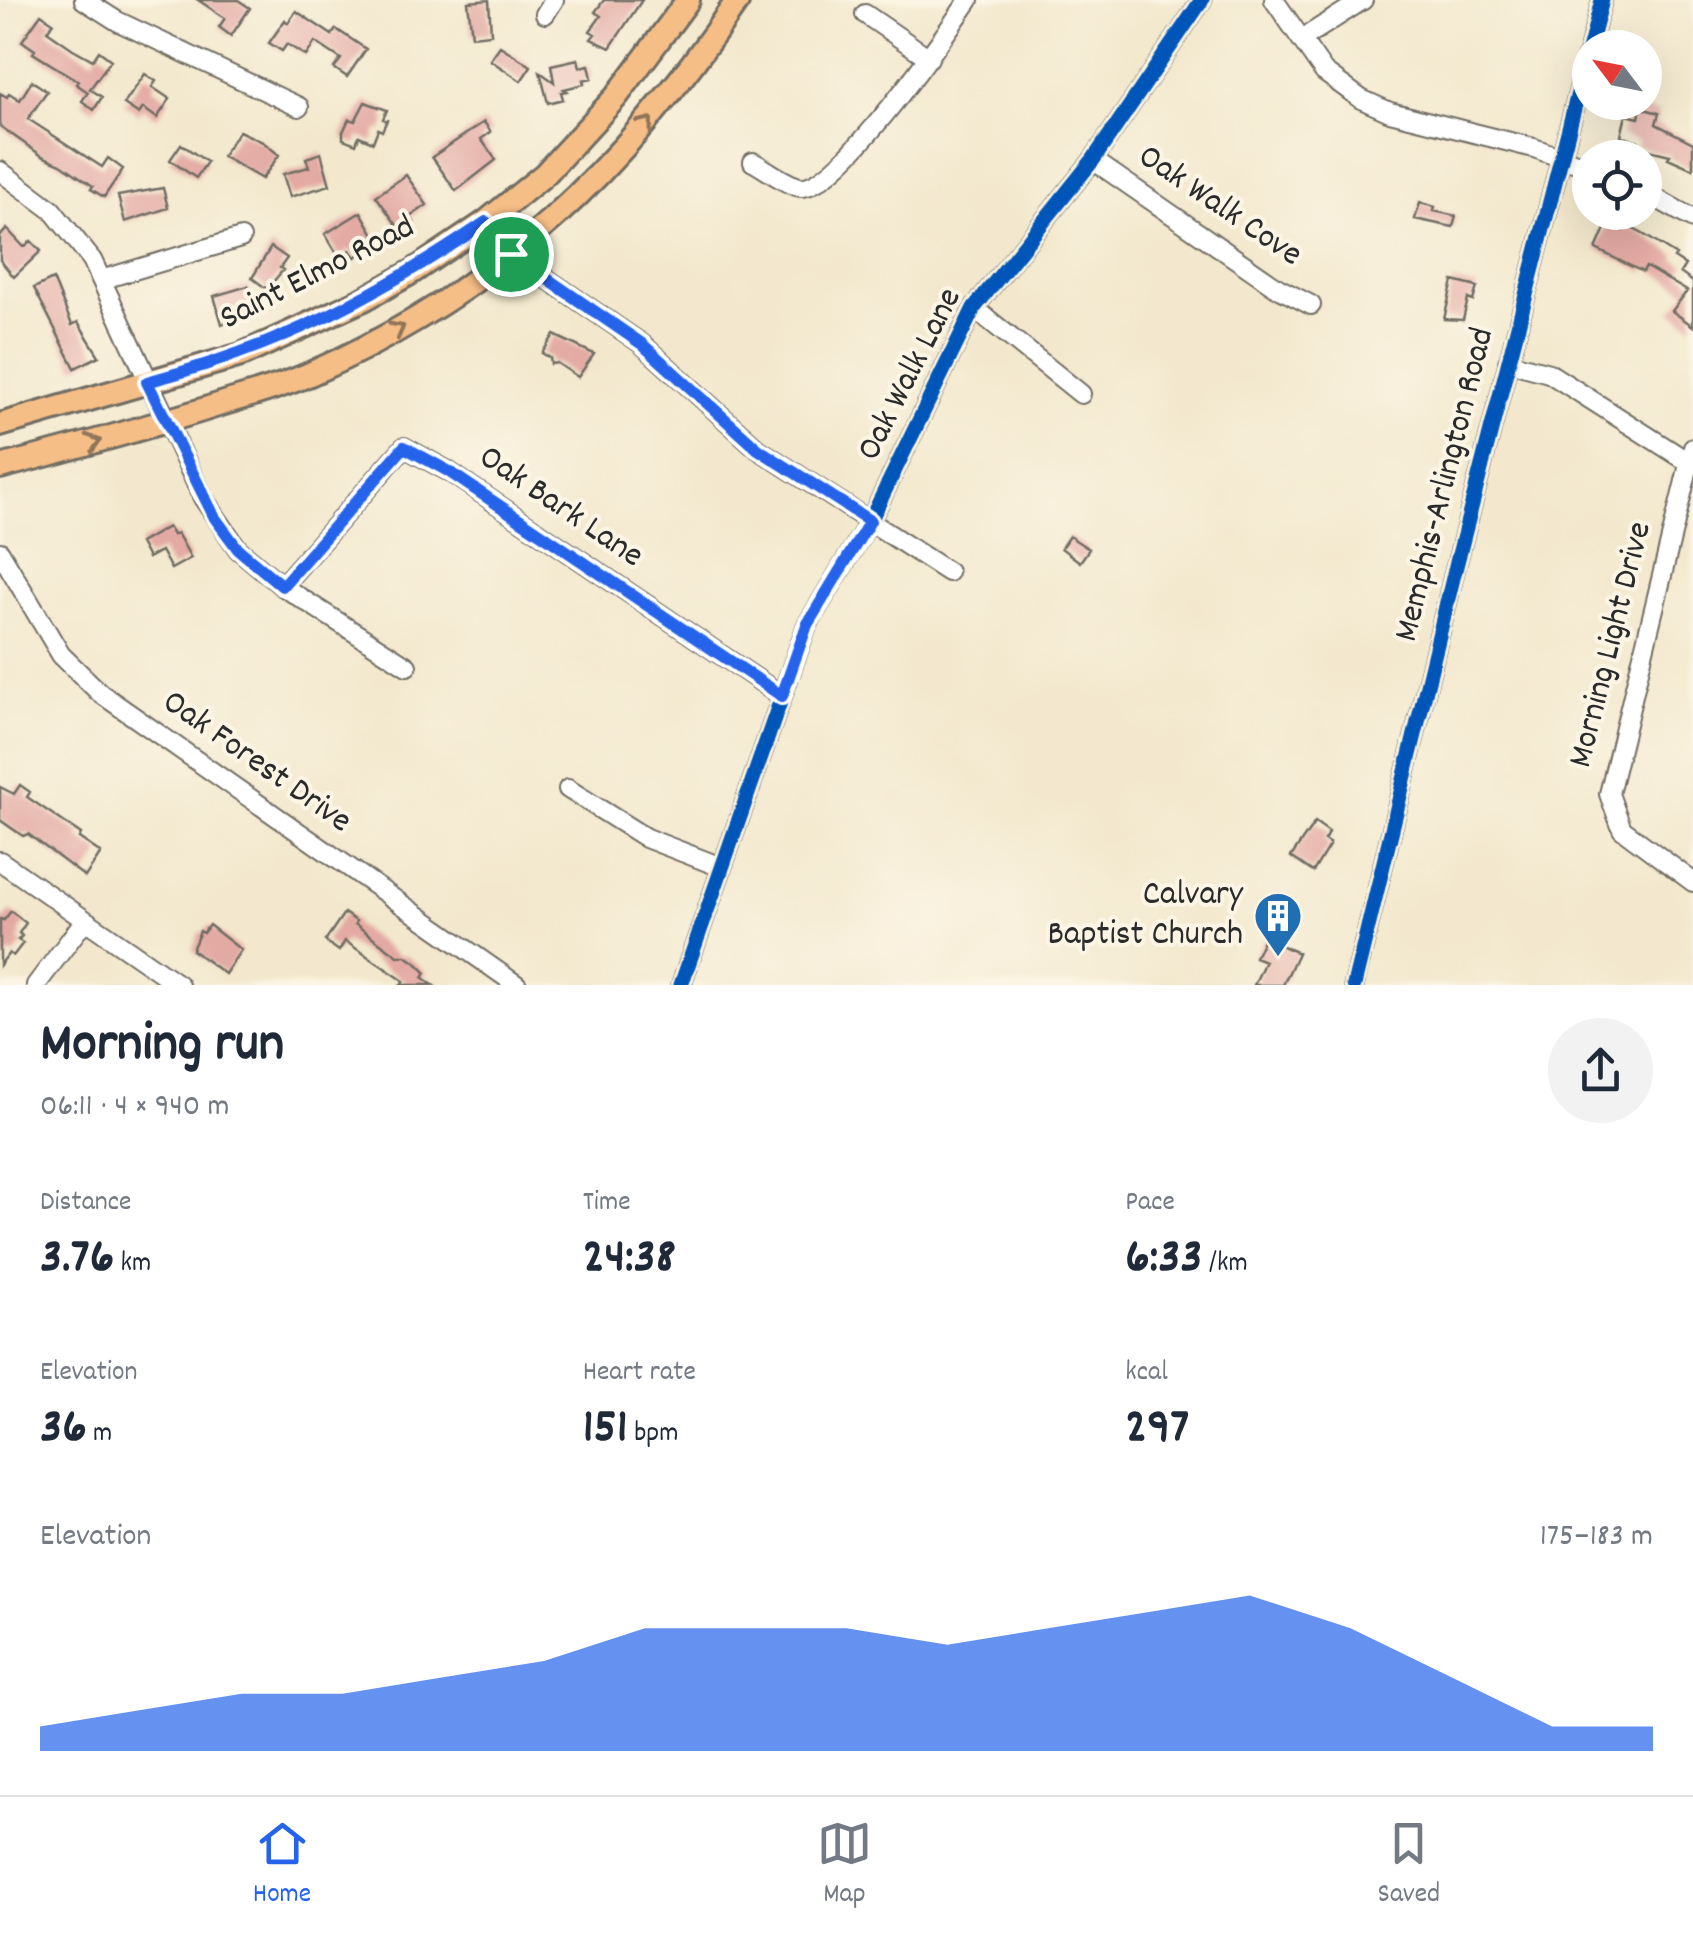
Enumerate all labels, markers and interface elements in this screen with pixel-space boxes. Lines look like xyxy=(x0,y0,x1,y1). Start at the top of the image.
north arrow xyxy=(1572,30,1662,120)
map controls xyxy=(1572,30,1662,230)
one-way arrow xyxy=(635,117,653,135)
street label: Oak Walk Cove xyxy=(1127,133,1311,281)
button: locate xyxy=(1572,140,1662,230)
street label: Saint Elmo Road xyxy=(212,203,424,345)
pin xyxy=(469,212,554,297)
icon: arrive xyxy=(484,227,539,282)
street label: Oak Walk Lane xyxy=(846,280,976,470)
one-way arrow xyxy=(387,321,405,341)
street label: Memphis-Arlington Road xyxy=(1383,323,1509,647)
one-way arrow xyxy=(85,432,102,453)
street label: Oak Bark Lane xyxy=(467,434,653,582)
street label: Morning Light Drive xyxy=(1557,517,1667,773)
street label: Oak Forest Drive xyxy=(151,679,361,847)
place label: Calvary Baptist Church xyxy=(1047,871,1244,961)
building icon: Calvary Baptist Church xyxy=(1252,890,1304,958)
text: Morning run xyxy=(40,1008,284,1087)
button: share xyxy=(1548,1018,1653,1123)
text: 06:11 · 4 × 940 m xyxy=(40,1085,230,1131)
text: Distance xyxy=(40,1184,131,1224)
text: Time xyxy=(583,1184,631,1224)
text: Pace xyxy=(1125,1184,1175,1224)
text: 3.76 xyxy=(40,1224,114,1296)
text: 24:38 xyxy=(583,1224,676,1296)
text: 6:33 xyxy=(1125,1224,1203,1296)
text: km xyxy=(114,1245,151,1285)
text: /km xyxy=(1203,1245,1248,1285)
text: Elevation xyxy=(40,1354,137,1394)
text: Heart rate xyxy=(583,1354,696,1394)
text: kcal xyxy=(1125,1354,1168,1394)
text: 36 xyxy=(40,1394,87,1466)
text: 151 xyxy=(583,1394,628,1466)
text: 297 xyxy=(1125,1394,1189,1466)
text: m xyxy=(87,1415,112,1455)
text: bpm xyxy=(628,1415,678,1455)
text: Elevation xyxy=(40,1515,151,1561)
text: 175–183 m xyxy=(1540,1515,1653,1561)
tab: Home xyxy=(253,1816,311,1916)
tab: Map xyxy=(817,1816,872,1916)
tab: Saved xyxy=(1378,1816,1440,1916)

